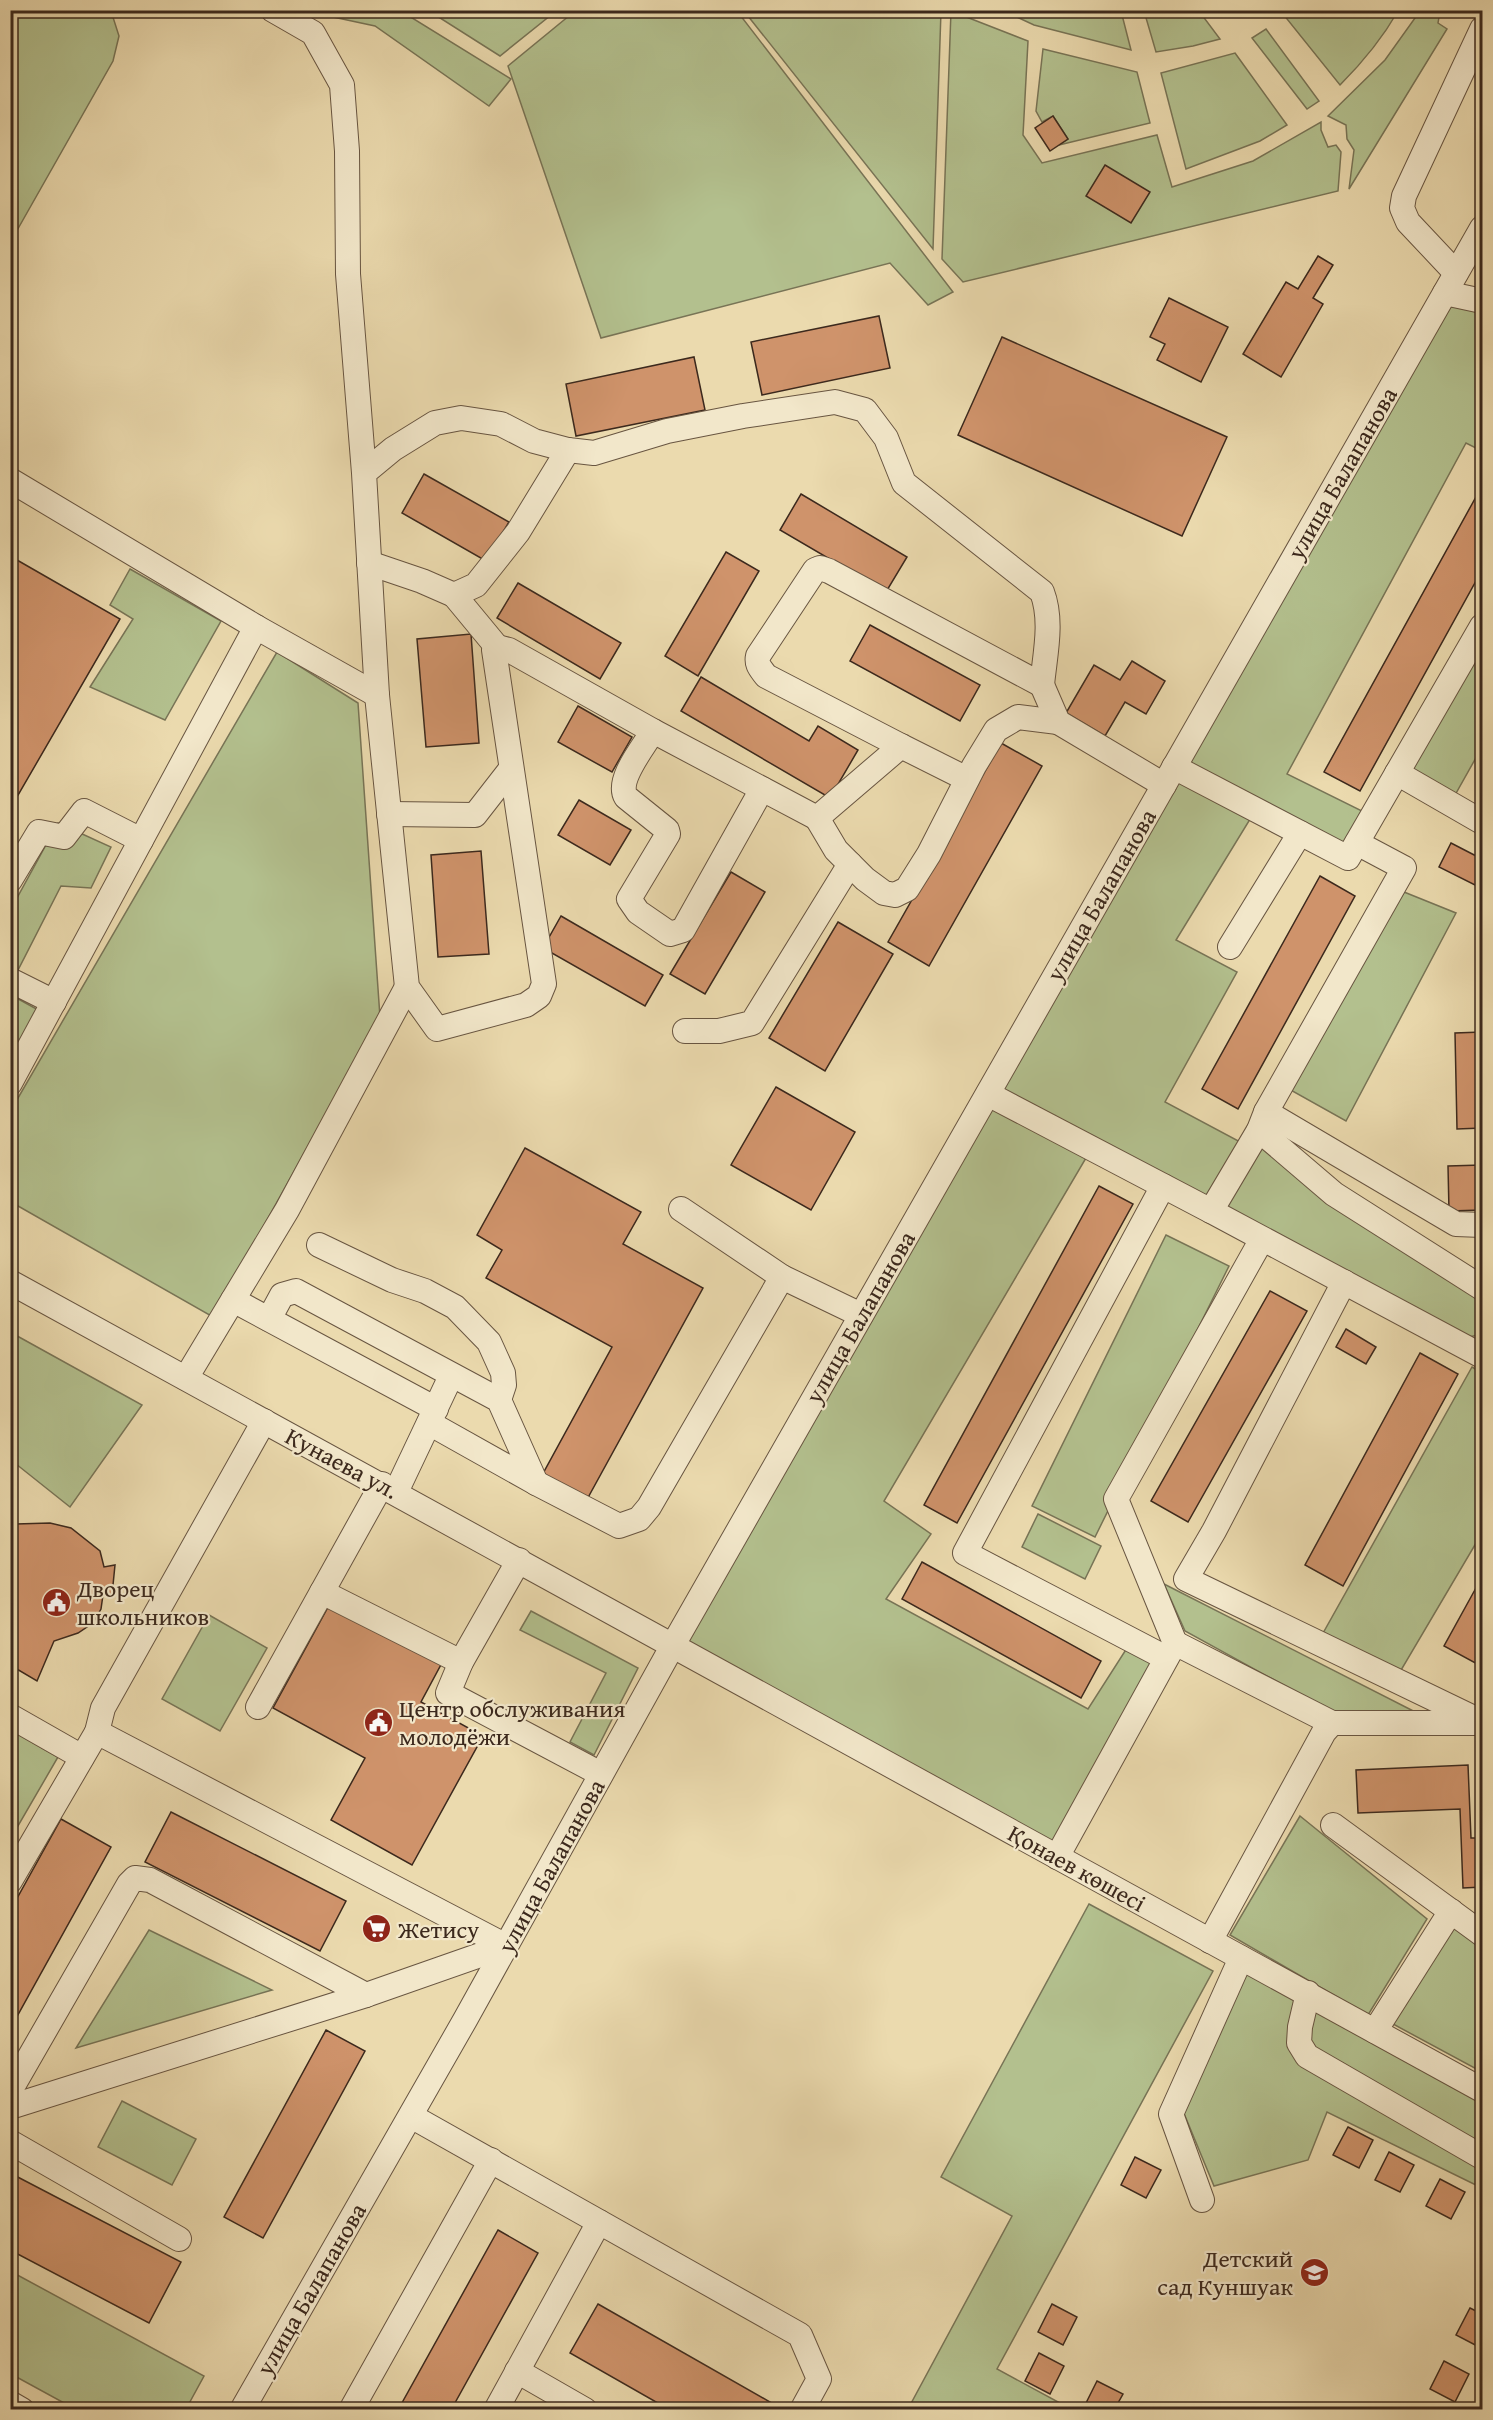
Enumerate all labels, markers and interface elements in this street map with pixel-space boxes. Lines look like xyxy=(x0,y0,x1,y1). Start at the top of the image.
street label: улица Балапанова xyxy=(1278,380,1406,567)
street label: улица Балапанова xyxy=(1037,802,1165,989)
street label: улица Балапанова xyxy=(796,1224,924,1411)
street label: Кунаева ул. xyxy=(279,1419,405,1507)
place label: Дворец школьников xyxy=(76,1571,209,1634)
public building icon: Дворец школьников xyxy=(40,1586,72,1618)
place label: Центр обслуживания молодёжи xyxy=(399,1691,625,1754)
public building icon: Центр обслуживания молодёжи xyxy=(362,1706,394,1738)
street label: улица Балапанова xyxy=(488,1772,614,1960)
street label: Қонаев көшесі xyxy=(1002,1816,1152,1920)
place label: Жетису xyxy=(397,1912,479,1947)
supermarket icon: Жетису xyxy=(361,1913,393,1945)
street label: улица Балапанова xyxy=(247,2196,375,2383)
place label: Детский сад Куншуак xyxy=(1157,2241,1293,2304)
school or university icon: Детский сад Куншуак xyxy=(1298,2256,1330,2288)

